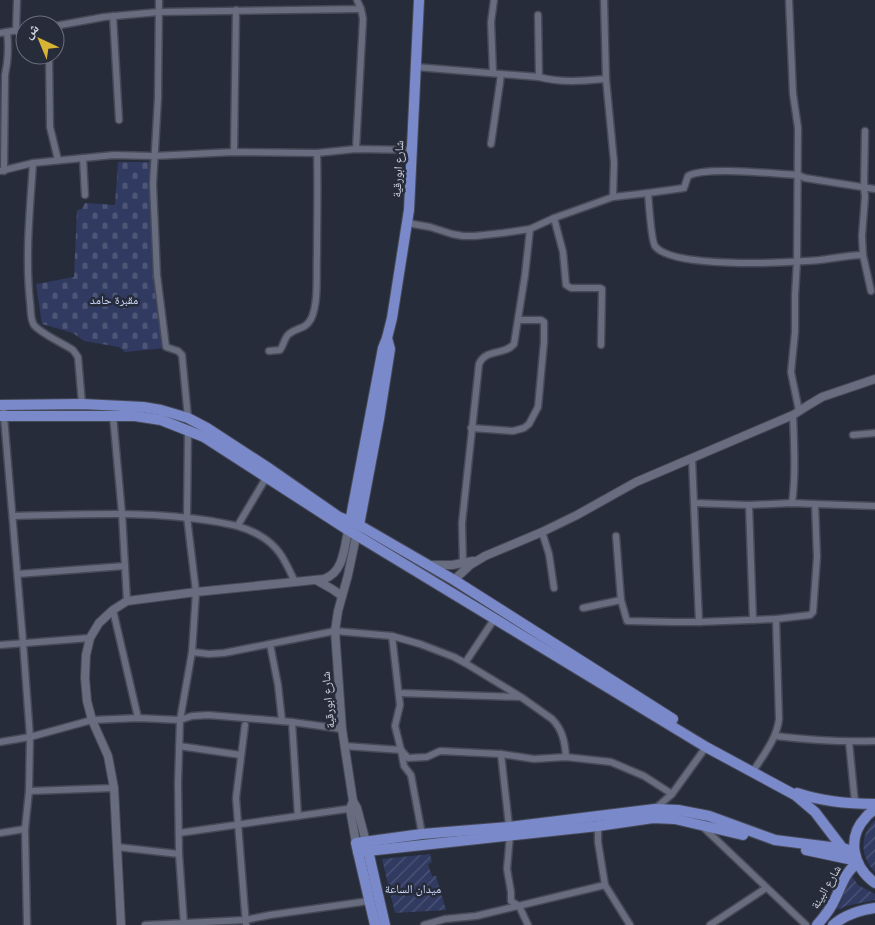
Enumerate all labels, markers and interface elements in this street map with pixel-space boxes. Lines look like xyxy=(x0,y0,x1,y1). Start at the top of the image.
north arrow xyxy=(15,15,65,65)
text: ش xyxy=(19,18,43,42)
street label: شارع ابورقية xyxy=(388,140,407,198)
park label: مقبرة حامد xyxy=(90,291,138,308)
street label: شارع ابورقية xyxy=(317,671,338,729)
street label: شارع البيئة xyxy=(806,862,845,912)
park label: ميدان الساعة xyxy=(385,880,441,897)

